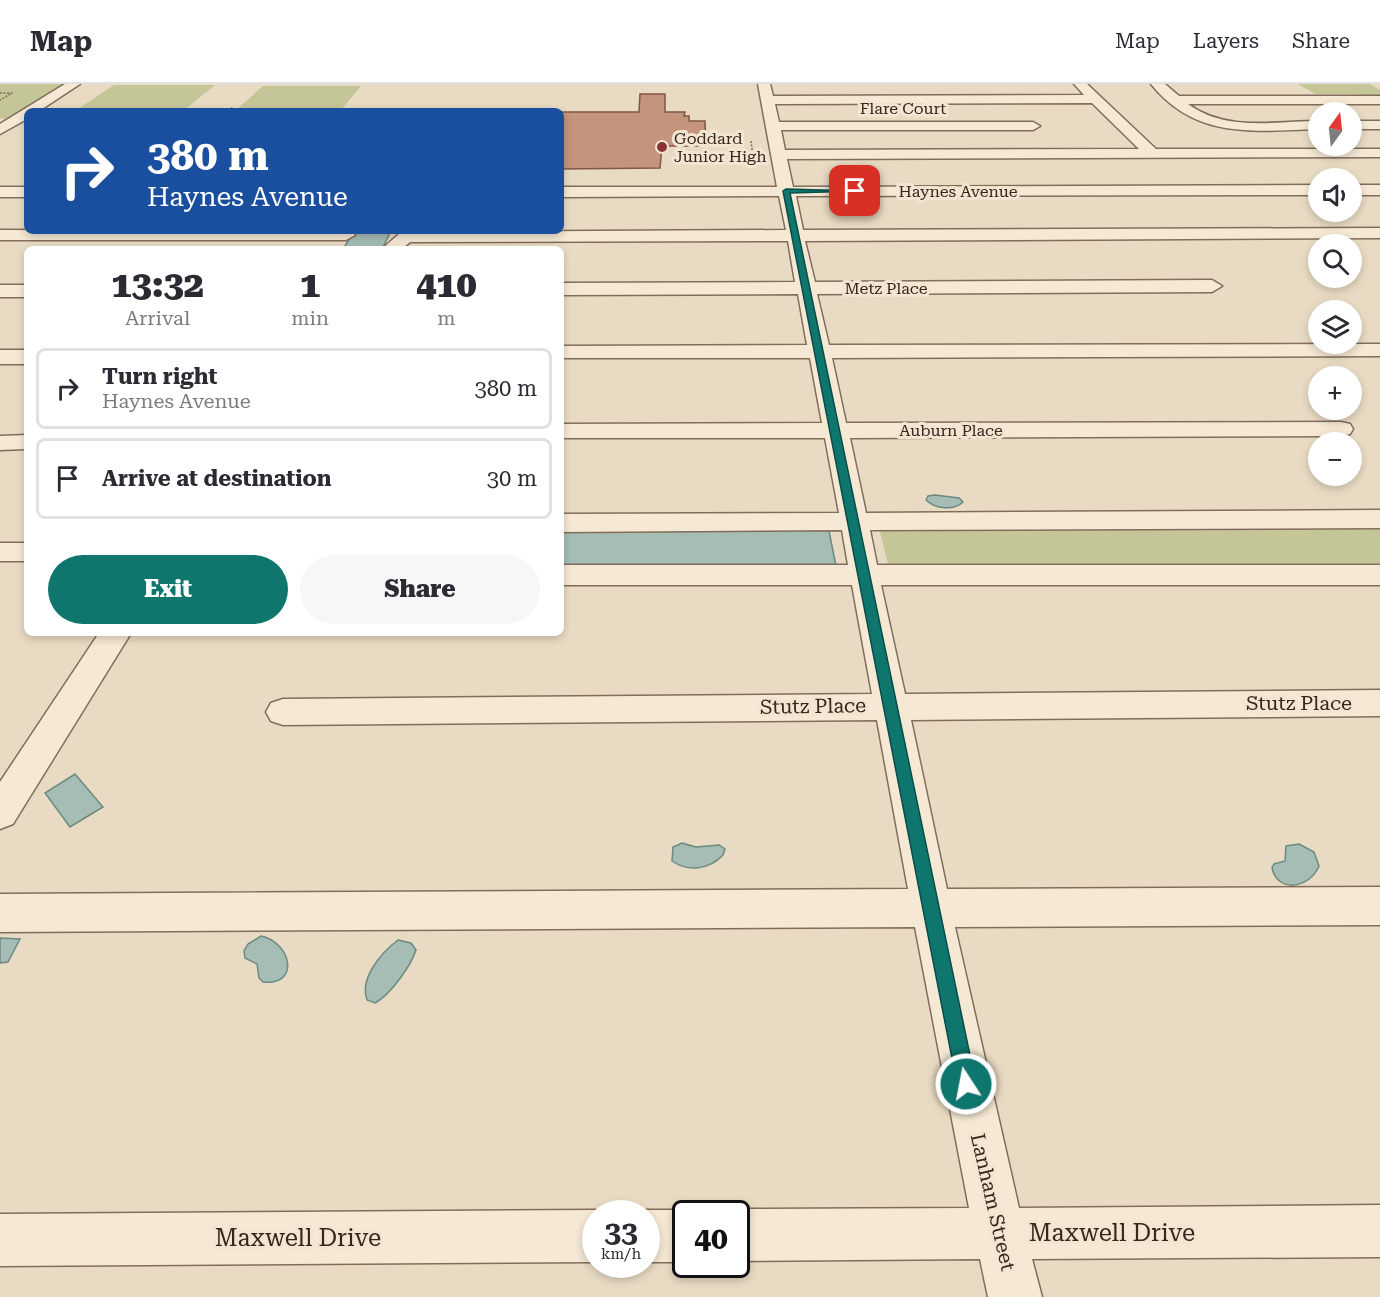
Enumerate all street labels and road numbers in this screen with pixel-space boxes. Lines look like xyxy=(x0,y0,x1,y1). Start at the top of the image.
street label: Flare Court xyxy=(860,99,946,118)
street label: Haynes Avenue xyxy=(898,182,1018,201)
street label: Metz Place xyxy=(845,279,928,298)
street label: Auburn Place xyxy=(899,421,1003,440)
street label: Stutz Place xyxy=(1246,691,1352,715)
street label: Stutz Place xyxy=(760,693,866,719)
street label: Lanham Street xyxy=(966,1131,1021,1274)
street label: Maxwell Drive xyxy=(1029,1219,1195,1247)
street label: Maxwell Drive xyxy=(215,1224,381,1252)

